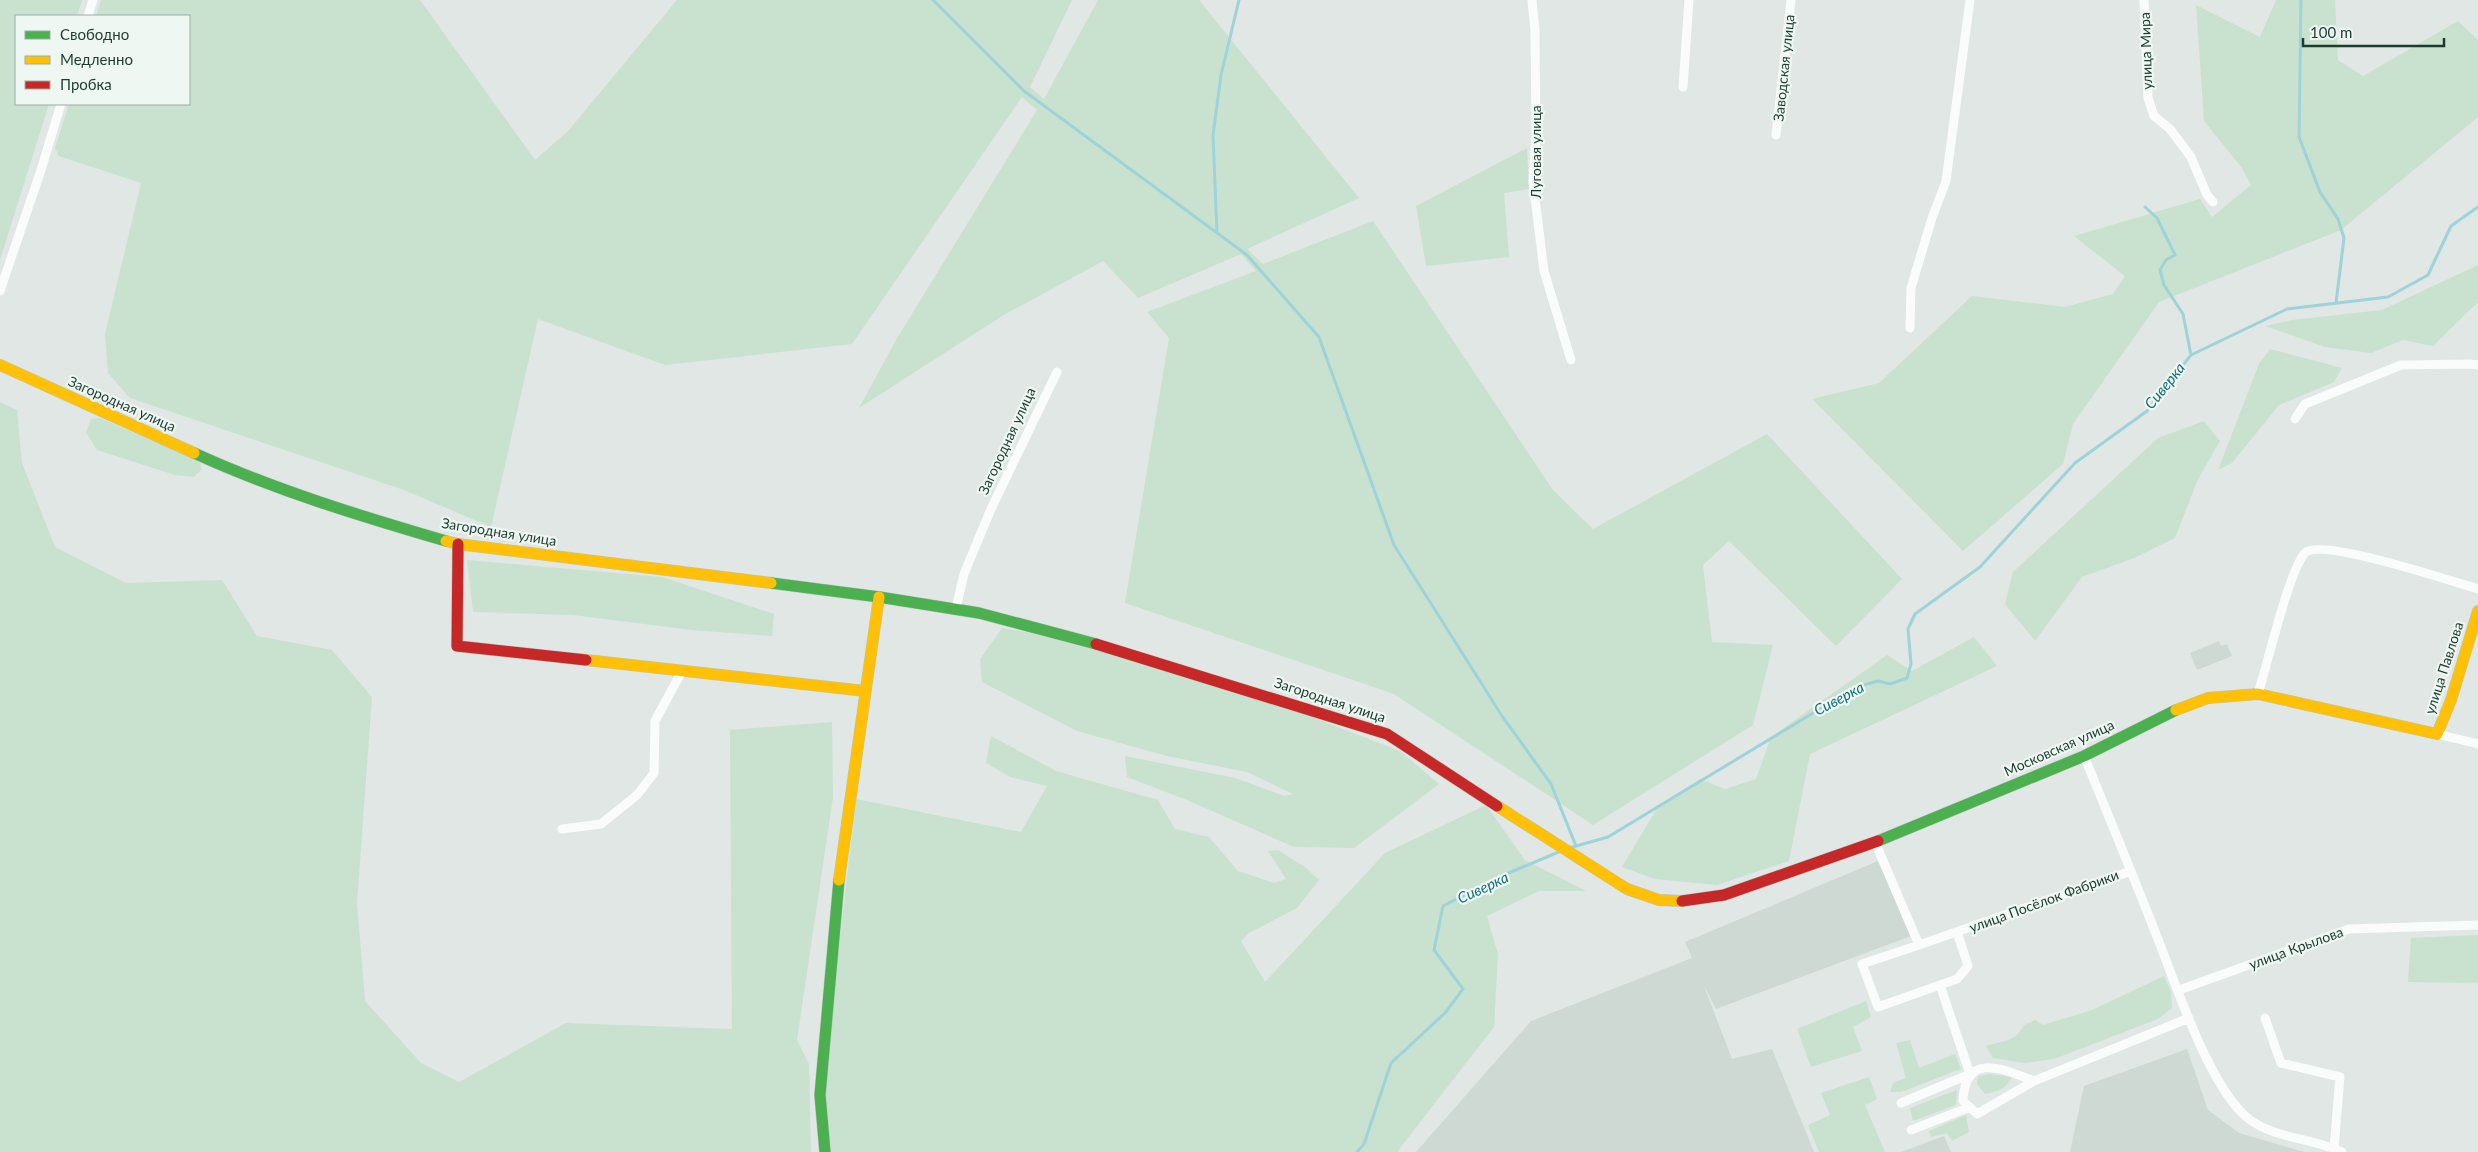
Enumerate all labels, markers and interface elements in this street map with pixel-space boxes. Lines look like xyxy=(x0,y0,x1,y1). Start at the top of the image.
street label: улица Мира xyxy=(2136,12,2155,90)
street label: Заводская улица xyxy=(1769,13,1798,122)
legend xyxy=(15,15,190,105)
scale bar xyxy=(2303,15,2444,47)
text: 100 m xyxy=(2310,23,2352,41)
text: Свободно xyxy=(60,25,129,43)
text: Медленно xyxy=(60,50,133,68)
text: Пробка xyxy=(60,75,112,93)
street label: Луговая улица xyxy=(1527,105,1544,200)
water label: Сиверка xyxy=(2140,358,2188,412)
street label: Загородная улица xyxy=(66,372,179,435)
street label: Загородная улица xyxy=(974,385,1039,497)
street label: Загородная улица xyxy=(440,514,558,549)
street label: улица Павлова xyxy=(2421,620,2466,716)
street label: Загородная улица xyxy=(1272,674,1388,726)
water label: Сиверка xyxy=(1810,677,1867,719)
street label: Московская улица xyxy=(2001,716,2117,779)
street label: улица Посёлок Фабрики xyxy=(1967,866,2121,936)
water label: Сиверка xyxy=(1454,867,1511,907)
street label: улица Крылова xyxy=(2246,923,2345,972)

